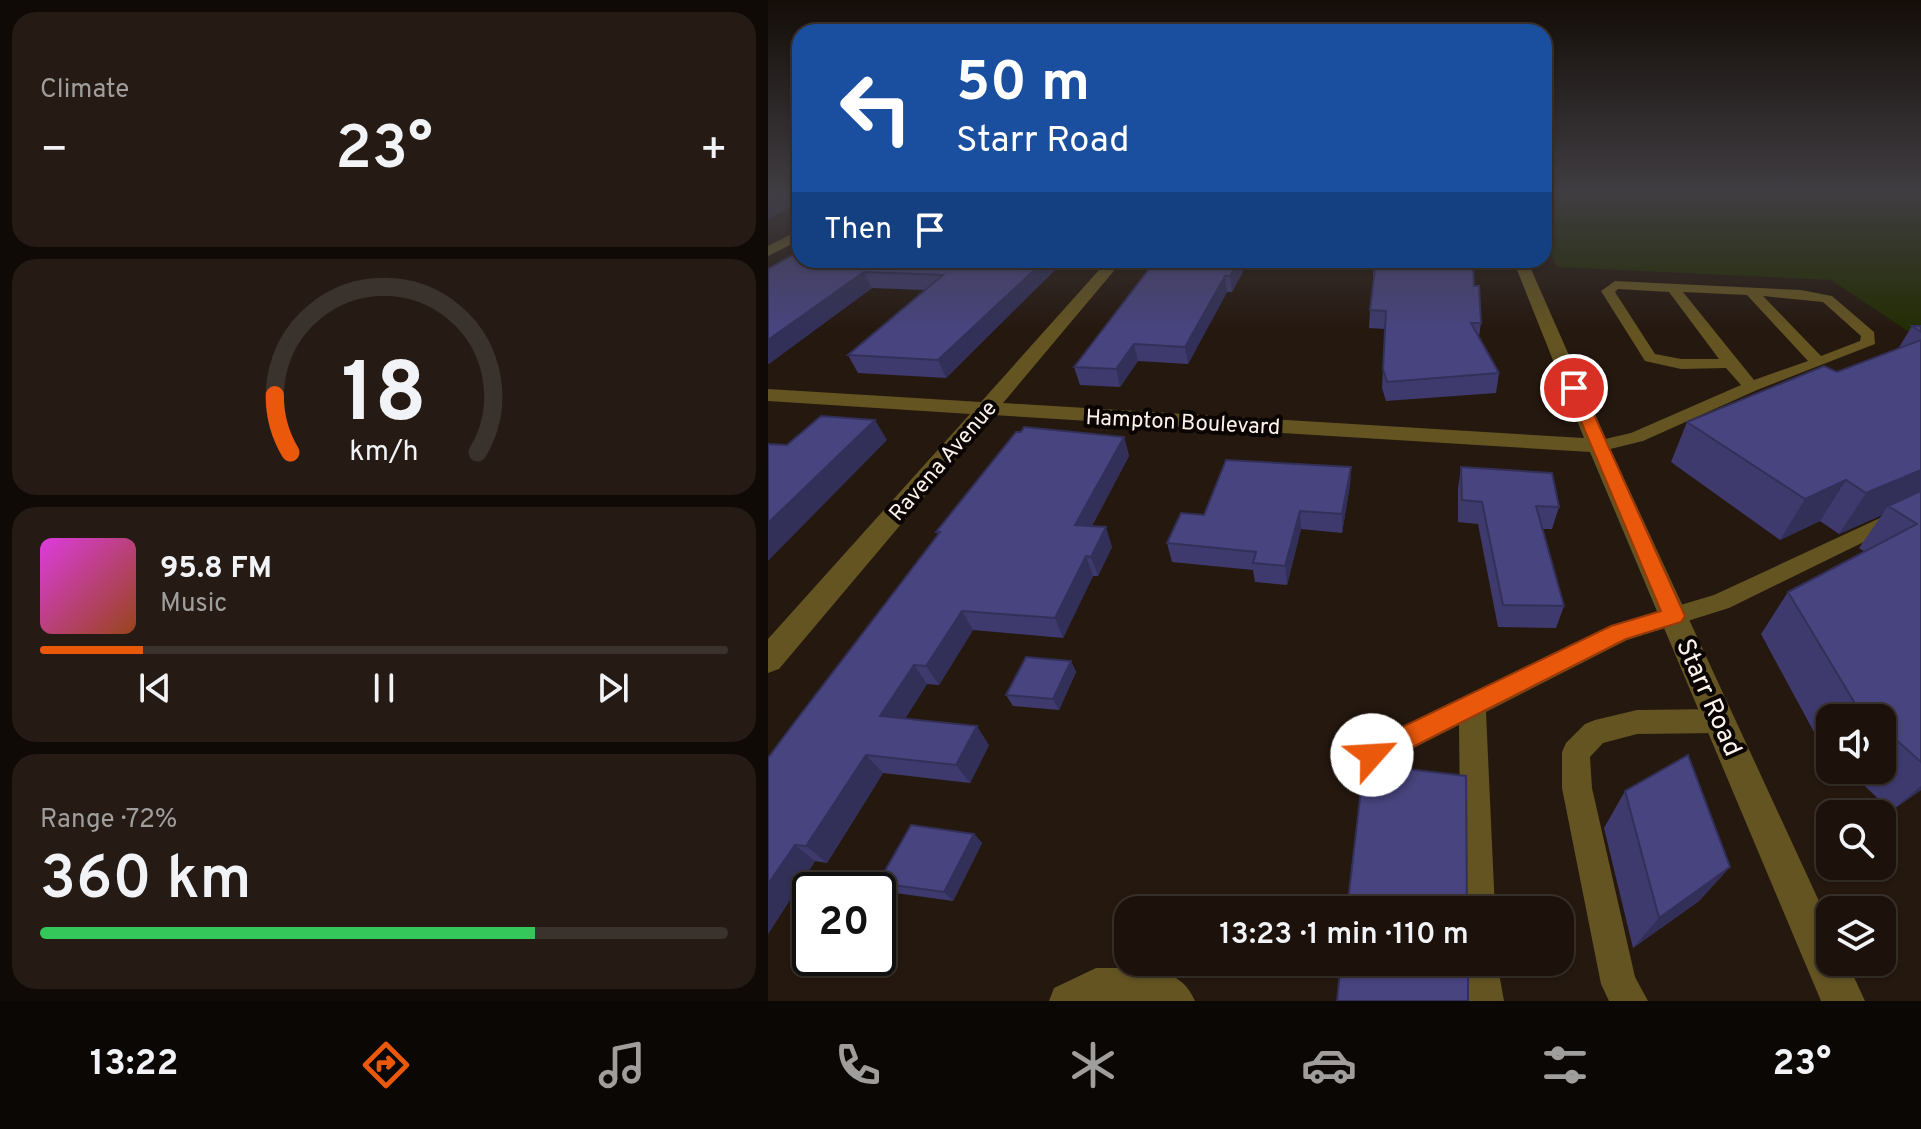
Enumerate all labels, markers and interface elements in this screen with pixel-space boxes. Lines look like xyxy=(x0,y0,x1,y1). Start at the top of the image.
text: 50 m xyxy=(956,50,1090,120)
icon: left xyxy=(824,56,928,160)
text: Climate xyxy=(40,74,129,107)
text: 23° xyxy=(335,114,433,190)
text: Starr Road xyxy=(956,119,1129,165)
text: − xyxy=(40,124,68,180)
text: + xyxy=(700,124,728,180)
icon: arrive xyxy=(908,208,952,252)
text: Then xyxy=(824,212,892,249)
text: 18 xyxy=(341,345,427,450)
pin xyxy=(1540,354,1608,422)
icon: arrive xyxy=(1552,366,1596,410)
street label: Ravena Avenue xyxy=(884,396,1004,528)
street label: Hampton Boulevard xyxy=(1085,405,1281,442)
text: km/h xyxy=(349,435,419,471)
text: 95.8 FM xyxy=(160,551,272,588)
text: Music xyxy=(160,588,227,621)
street label: Starr Road xyxy=(1667,634,1748,762)
icon: previous xyxy=(133,666,177,710)
icon: pause xyxy=(362,666,406,710)
icon: next xyxy=(591,666,635,710)
map controls xyxy=(1816,704,1896,976)
button: sound xyxy=(1816,704,1896,784)
position arrow xyxy=(1330,713,1414,797)
button: search xyxy=(1816,800,1896,880)
text: Range · 72% xyxy=(40,804,177,837)
text: 360 km xyxy=(40,844,252,920)
speed limit sign: 20 xyxy=(792,872,896,976)
button: layers xyxy=(1816,896,1896,976)
text: 13:23 · 1 min · 110 m xyxy=(1219,917,1469,954)
icon: directions xyxy=(358,1037,414,1093)
icon: music xyxy=(594,1037,650,1093)
icon: phone xyxy=(830,1037,886,1093)
icon: climate xyxy=(1065,1037,1121,1093)
icon: car xyxy=(1301,1037,1357,1093)
icon: filters xyxy=(1537,1037,1593,1093)
text: 13:22 xyxy=(90,1042,179,1088)
text: 23° xyxy=(1773,1042,1831,1088)

